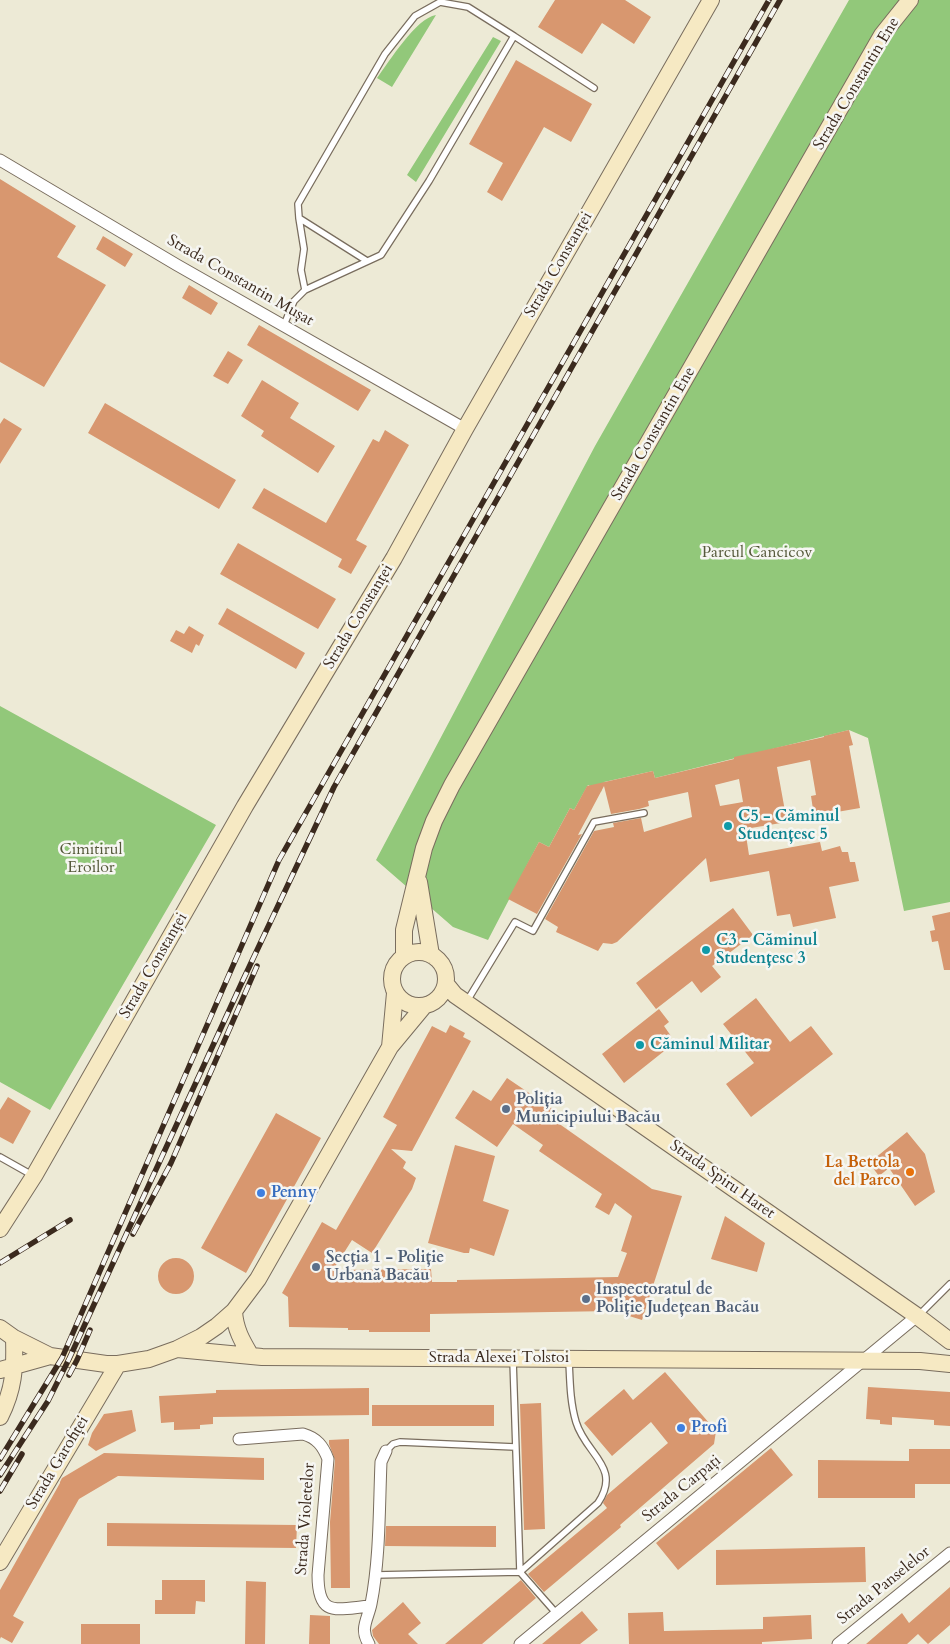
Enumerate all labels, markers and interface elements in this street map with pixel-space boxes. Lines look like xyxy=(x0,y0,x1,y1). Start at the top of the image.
street label: Strada Constantin Ene xyxy=(810,14,904,154)
street label: Strada Constanței xyxy=(521,209,597,321)
street label: Strada Constantin Mușat xyxy=(163,231,317,331)
street label: Strada Constantin Ene xyxy=(608,364,700,504)
park label: Parcul Cancicov xyxy=(702,543,812,563)
street label: Strada Constanței xyxy=(320,561,398,673)
place label: C5 - Căminul Studențesc 5 xyxy=(738,807,839,845)
marker: C5 - Căminul Studențesc 5 xyxy=(722,820,734,832)
park label: Cimitirul Eroilor xyxy=(59,840,123,878)
street label: Strada Constanței xyxy=(116,910,192,1022)
place label: C3 - Căminul Studențesc 3 xyxy=(716,931,817,969)
marker: C3 - Căminul Studențesc 3 xyxy=(700,944,712,956)
place label: Căminul Militar xyxy=(650,1035,769,1055)
marker: Căminul Militar xyxy=(634,1039,646,1051)
place label: Poliția Municipiului Bacău xyxy=(516,1090,661,1128)
marker: Poliția Municipiului Bacău xyxy=(500,1103,512,1115)
street label: Strada Spiru Haret xyxy=(666,1137,778,1223)
place label: La Bettola del Parco xyxy=(825,1153,900,1191)
marker: La Bettola del Parco xyxy=(904,1166,916,1178)
place label: Penny xyxy=(271,1183,317,1203)
marker: Penny xyxy=(255,1187,267,1199)
place label: Secția 1 - Poliție Urbană Bacău xyxy=(326,1248,444,1286)
marker: Secția 1 - Poliție Urbană Bacău xyxy=(310,1261,322,1273)
place label: Inspectoratul de Poliție Județean Bacău xyxy=(596,1280,759,1318)
marker: Inspectoratul de Poliție Județean Bacău xyxy=(580,1293,592,1305)
street label: Strada Alexei Tolstoi xyxy=(429,1348,569,1368)
street label: Strada Garofiței xyxy=(23,1413,93,1513)
place label: Profi xyxy=(691,1418,727,1438)
marker: Profi xyxy=(675,1422,687,1434)
street label: Strada Carpați xyxy=(639,1451,725,1527)
street label: Strada Violetelor xyxy=(292,1462,320,1576)
street label: Strada Panselelor xyxy=(834,1543,934,1629)

